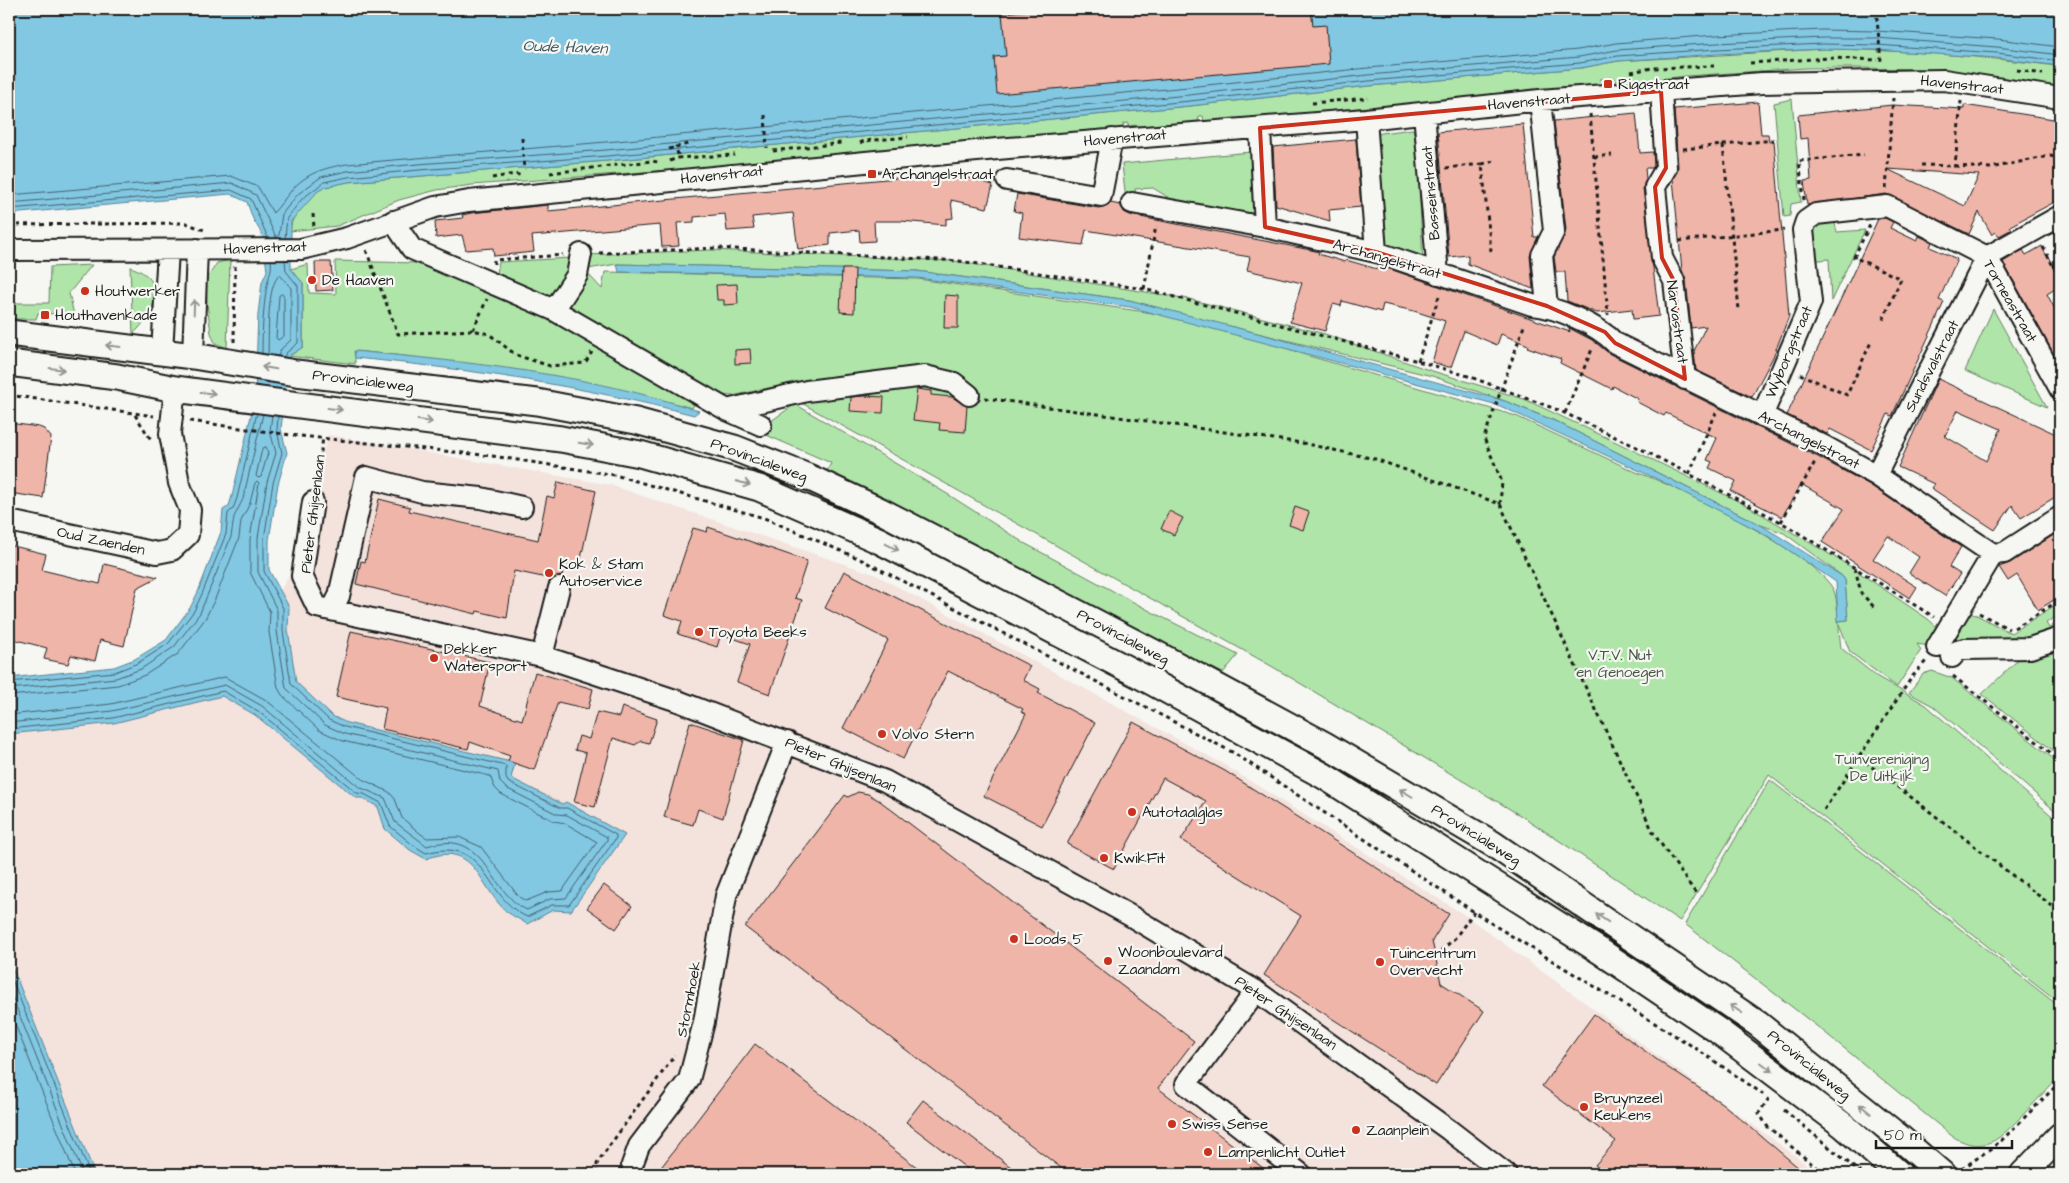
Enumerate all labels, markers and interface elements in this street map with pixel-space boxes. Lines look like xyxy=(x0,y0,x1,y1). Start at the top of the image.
water label: Oude Haven xyxy=(522,35,610,60)
street label: Havenstraat xyxy=(1919,70,2005,100)
place label: Rigastraat xyxy=(1618,74,1690,96)
marker: Rigastraat xyxy=(1602,78,1614,90)
street label: Havenstraat xyxy=(1487,88,1571,116)
street label: Havenstraat xyxy=(1083,124,1167,152)
street label: Basseinstraat xyxy=(1416,145,1446,241)
street label: Havenstraat xyxy=(679,160,765,190)
place label: Archangelstraat xyxy=(882,164,993,186)
marker: Archangelstraat xyxy=(866,168,878,180)
street label: Archangelstraat xyxy=(1330,234,1443,285)
street label: Havenstraat xyxy=(223,236,307,260)
street label: Torneastraat xyxy=(1978,256,2042,346)
place label: De Haaven xyxy=(322,270,394,291)
marker: De Haaven xyxy=(306,274,318,286)
street label: Narvastraat xyxy=(1661,279,1693,365)
place label: Houtwerker xyxy=(95,281,180,302)
marker: Houtwerker xyxy=(79,285,91,297)
one-way arrow xyxy=(190,299,199,315)
street label: Wyborgstraat xyxy=(1760,303,1819,402)
place label: Houthavenkade xyxy=(55,305,157,326)
marker: Houthavenkade xyxy=(39,309,51,321)
street label: Sundsvalstraat xyxy=(1900,316,1964,416)
one-way arrow xyxy=(106,341,122,351)
one-way arrow xyxy=(262,363,278,373)
one-way arrow xyxy=(49,364,65,374)
street label: Provincialeweg xyxy=(311,364,415,399)
one-way arrow xyxy=(200,388,216,398)
one-way arrow xyxy=(326,404,342,414)
street label: Archangelstraat xyxy=(1754,405,1863,476)
one-way arrow xyxy=(416,416,432,426)
street label: Provincialeweg xyxy=(707,433,811,488)
one-way arrow xyxy=(577,439,593,449)
street label: Pieter Ghijsenlaan xyxy=(295,453,331,575)
one-way arrow xyxy=(735,479,751,489)
street label: Oud Zaenden xyxy=(55,521,148,561)
one-way arrow xyxy=(885,542,900,552)
place label: Kok & Stam Autoservice xyxy=(559,554,643,592)
marker: Kok & Stam Autoservice xyxy=(543,567,555,579)
street label: Provincialeweg xyxy=(1073,604,1173,671)
place label: Toyota Beeks xyxy=(709,622,807,644)
marker: Toyota Beeks xyxy=(693,626,705,638)
place label: Dekker Watersport xyxy=(444,639,527,677)
park label: V.T.V. Nut en Genoegen xyxy=(1576,645,1664,684)
marker: Dekker Watersport xyxy=(428,652,440,664)
place label: Volvo Stern xyxy=(892,724,975,745)
marker: Volvo Stern xyxy=(876,728,888,740)
street label: Pieter Ghijsenlaan xyxy=(782,732,901,798)
park label: Tuinvereniging De Uitkijk xyxy=(1835,749,1929,787)
one-way arrow xyxy=(1400,787,1414,797)
street label: Provincialeweg xyxy=(1427,799,1525,872)
place label: Autotaalglas xyxy=(1142,802,1223,824)
marker: Autotaalglas xyxy=(1126,806,1138,818)
place label: KwikFit xyxy=(1114,848,1165,869)
marker: KwikFit xyxy=(1098,852,1110,864)
one-way arrow xyxy=(1595,913,1609,923)
place label: Loods 5 xyxy=(1024,929,1083,950)
marker: Loods 5 xyxy=(1008,933,1020,945)
place label: Woonboulevard Zaandam xyxy=(1118,942,1223,980)
place label: Tuincentrum Overvecht xyxy=(1390,943,1476,981)
marker: Woonboulevard Zaandam xyxy=(1102,955,1114,967)
marker: Tuincentrum Overvecht xyxy=(1374,956,1386,968)
street label: Stormhoek xyxy=(671,959,707,1039)
street label: Pieter Ghijsenlaan xyxy=(1231,971,1342,1055)
one-way arrow xyxy=(1730,1004,1744,1014)
street label: Provincialeweg xyxy=(1762,1025,1855,1106)
one-way arrow xyxy=(1760,1062,1773,1073)
place label: Bruynzeel Keukens xyxy=(1594,1088,1662,1126)
marker: Bruynzeel Keukens xyxy=(1578,1101,1590,1113)
one-way arrow xyxy=(1858,1104,1871,1115)
place label: Swiss Sense xyxy=(1182,1114,1268,1135)
marker: Swiss Sense xyxy=(1166,1118,1178,1130)
scale bar xyxy=(1876,1118,2013,1150)
place label: Zaanplein xyxy=(1366,1120,1430,1141)
marker: Zaanplein xyxy=(1350,1124,1362,1136)
text: 50 m xyxy=(1884,1125,1922,1146)
place label: Lampenlicht Outlet xyxy=(1218,1142,1346,1163)
marker: Lampenlicht Outlet xyxy=(1202,1146,1214,1158)

